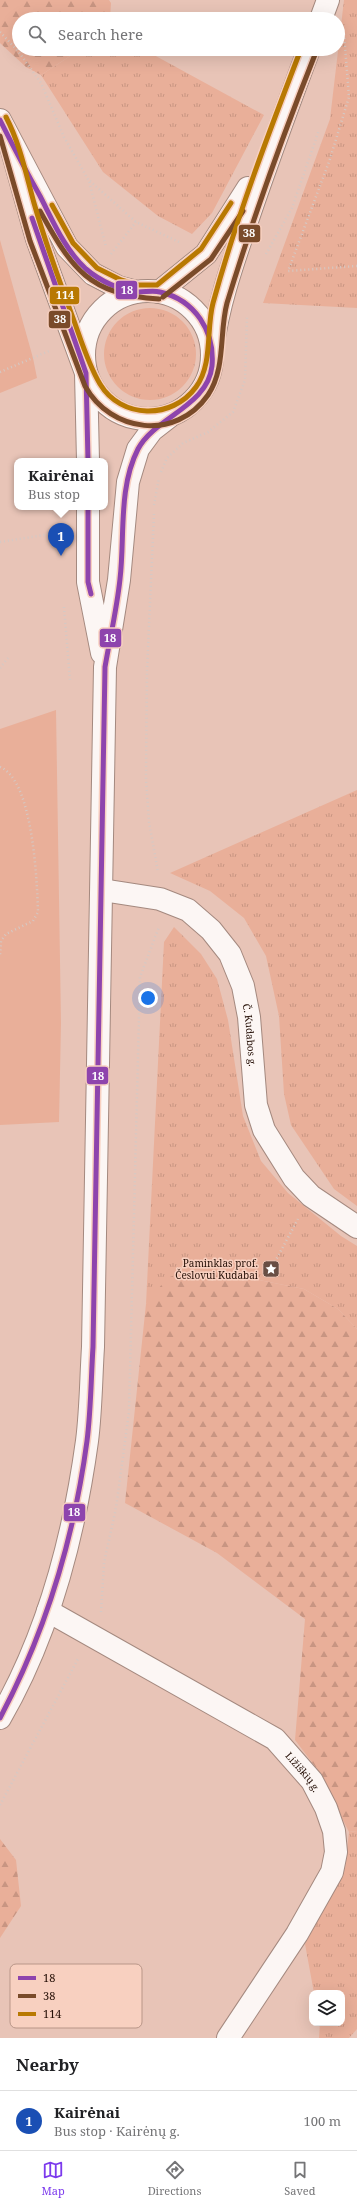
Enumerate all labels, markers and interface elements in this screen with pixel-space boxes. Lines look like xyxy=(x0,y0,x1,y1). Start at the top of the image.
search box xyxy=(12,12,345,56)
icon: search xyxy=(26,23,48,45)
text: Search here xyxy=(58,24,143,44)
line badge: 38 xyxy=(238,224,261,243)
text: 38 xyxy=(243,225,255,240)
line badge: 18 xyxy=(115,280,138,300)
text: 18 xyxy=(121,282,133,297)
line badge: 114 xyxy=(49,286,80,305)
text: 114 xyxy=(56,287,74,302)
line badge: 38 xyxy=(48,310,71,329)
text: 38 xyxy=(54,311,66,326)
popup xyxy=(14,458,108,510)
text: Kairėnai xyxy=(28,465,94,485)
text: Bus stop xyxy=(28,485,80,503)
pin: 1 xyxy=(48,523,74,556)
line badge: 18 xyxy=(99,628,122,648)
text: 18 xyxy=(104,630,116,645)
your location xyxy=(138,988,158,1008)
street label: Č. Kudabos g. xyxy=(240,1002,260,1067)
line badge: 18 xyxy=(86,1066,109,1085)
text: 18 xyxy=(92,1068,104,1083)
place label: Paminklas prof. Česlovui Kudabai xyxy=(175,1256,259,1282)
place icon: Paminklas prof. Česlovui Kudabai xyxy=(261,1259,281,1279)
line badge: 18 xyxy=(63,1503,86,1522)
text: 18 xyxy=(68,1504,80,1519)
street label: Ližiškių g. xyxy=(283,1749,324,1794)
legend xyxy=(10,1964,142,2028)
text: 18 xyxy=(43,1970,55,1985)
text: 38 xyxy=(43,1988,55,2003)
map controls xyxy=(309,1990,345,2026)
button: layers xyxy=(309,1990,345,2026)
text: 114 xyxy=(43,2006,61,2021)
text: Nearby xyxy=(16,2053,79,2076)
text: Kairėnai xyxy=(54,2102,120,2122)
text: 1 xyxy=(25,2112,33,2130)
text: 100 m xyxy=(304,2112,341,2130)
text: Bus stop · Kairėnų g. xyxy=(54,2122,180,2140)
tab: Map xyxy=(41,2159,65,2198)
tab: Directions xyxy=(148,2159,201,2198)
tab: Saved xyxy=(284,2159,316,2198)

